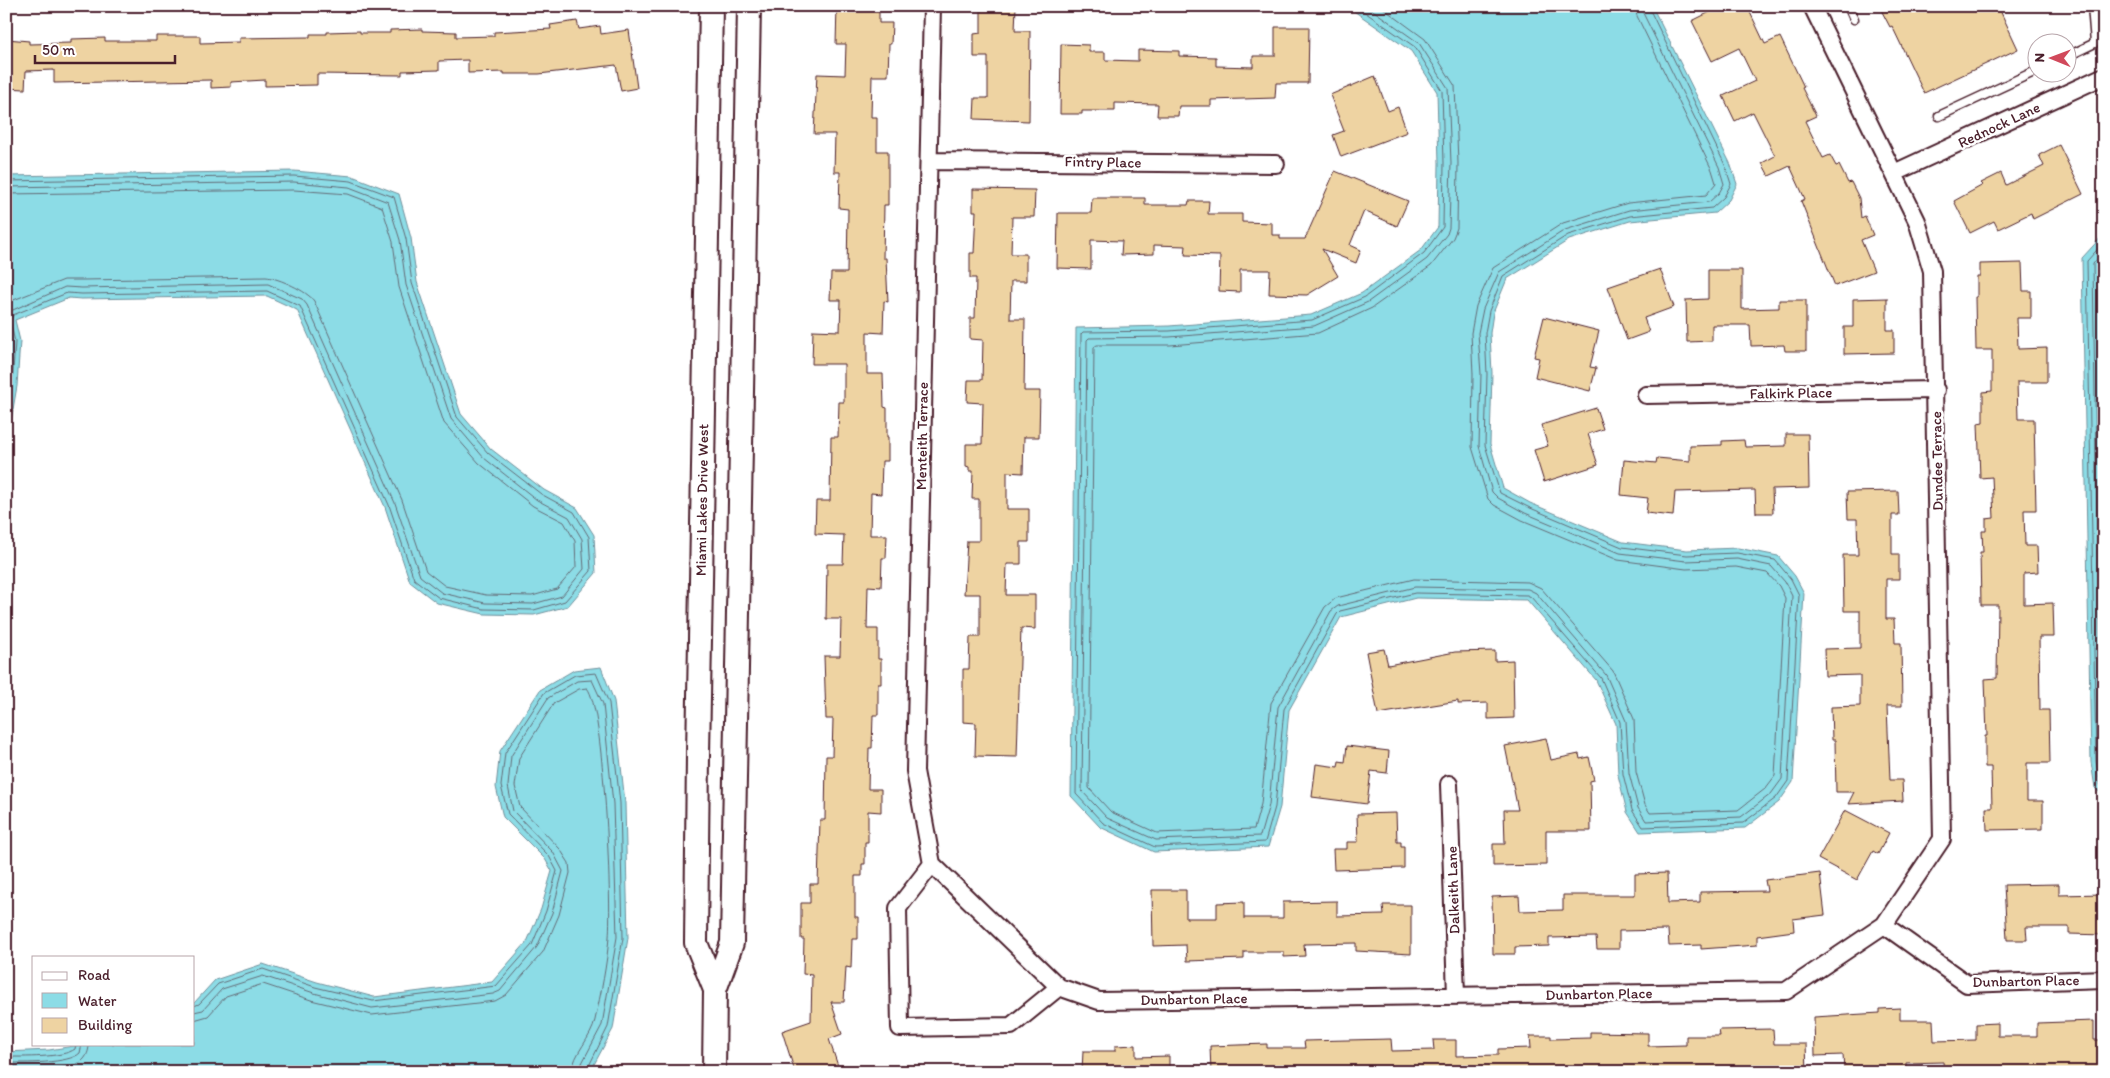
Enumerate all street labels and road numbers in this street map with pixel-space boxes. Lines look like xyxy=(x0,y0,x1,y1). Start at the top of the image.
street label: Rednock Lane xyxy=(1955,98,2043,152)
street label: Fintry Place xyxy=(1064,152,1142,172)
street label: Menteith Terrace xyxy=(912,382,932,490)
street label: Falkirk Place xyxy=(1750,383,1832,403)
street label: Dundee Terrace xyxy=(1927,411,1947,511)
street label: Miami Lakes Drive West xyxy=(692,423,712,576)
street label: Dalkeith Lane xyxy=(1442,846,1464,934)
street label: Dunbarton Place xyxy=(1972,971,2080,991)
street label: Dunbarton Place xyxy=(1545,984,1653,1004)
street label: Dunbarton Place xyxy=(1140,989,1248,1009)

